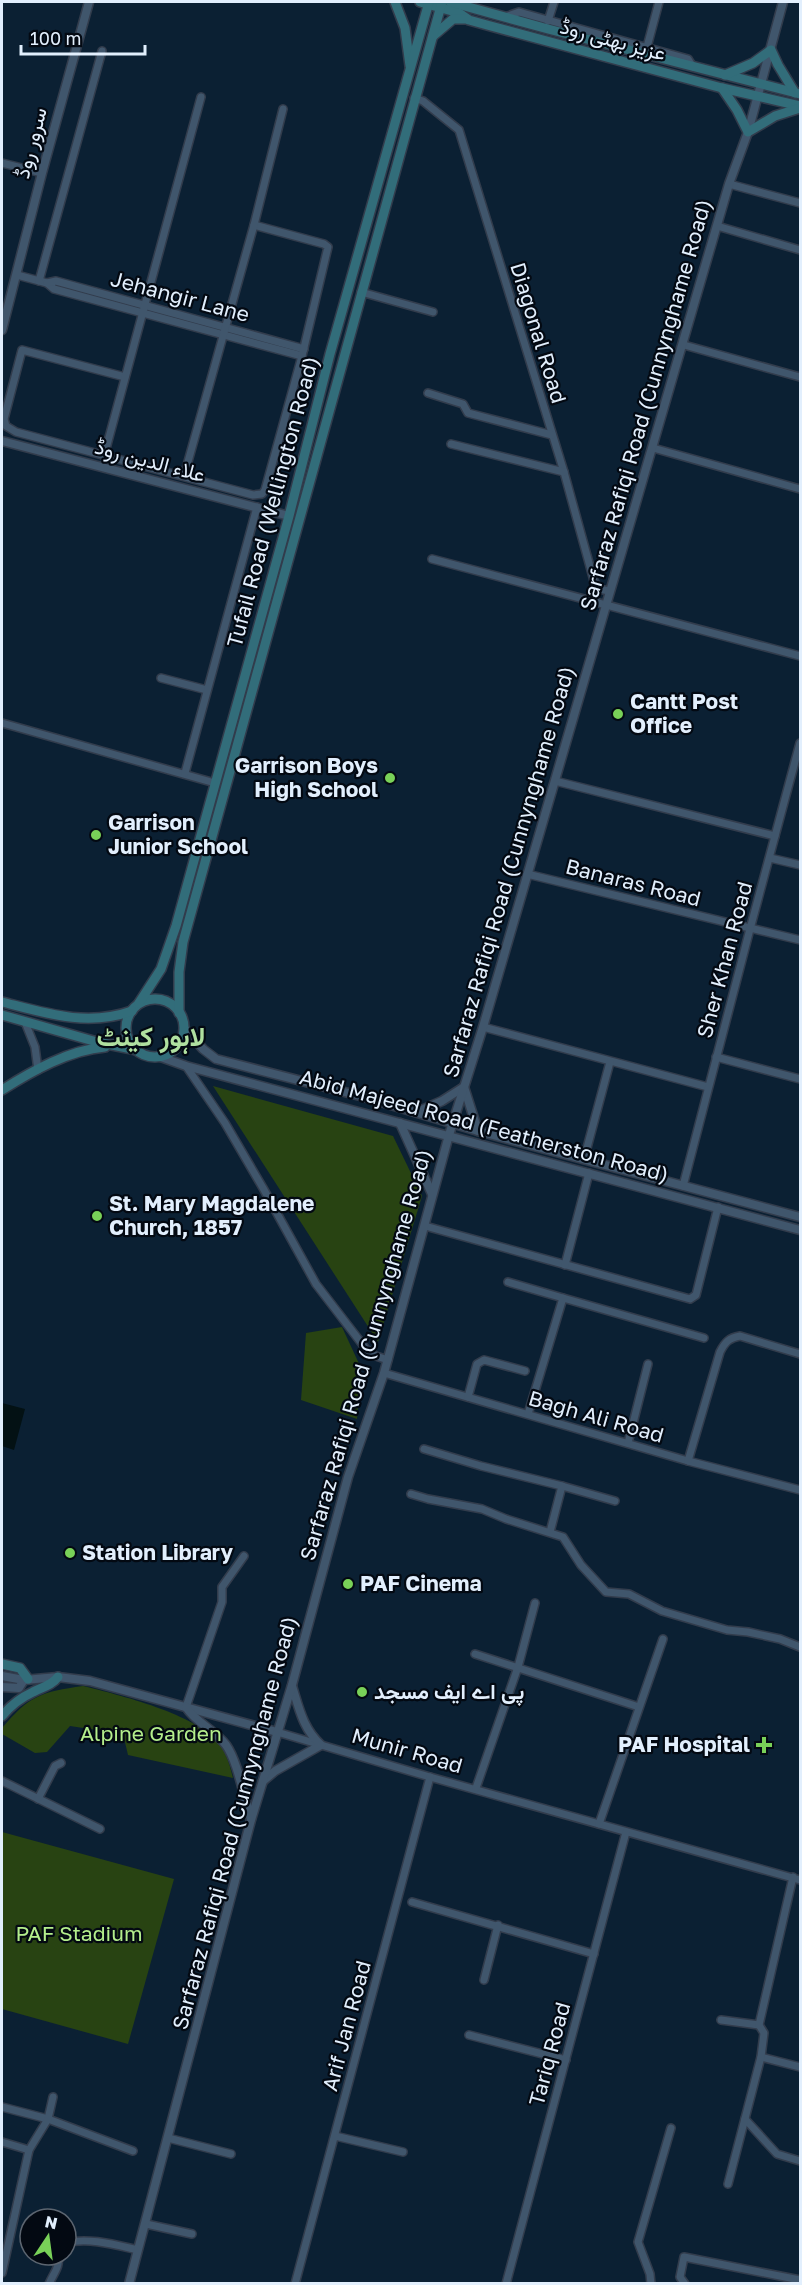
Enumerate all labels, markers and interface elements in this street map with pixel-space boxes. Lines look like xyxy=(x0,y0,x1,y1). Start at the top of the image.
street label: عزیز بھٹی روڈ xyxy=(557,12,669,67)
scale bar xyxy=(21,18,146,56)
text: 100 m xyxy=(30,27,81,49)
street label: سرور روڈ xyxy=(8,104,53,181)
street label: Sarfaraz Rafiqi Road (Cunnynghame Road) xyxy=(574,196,716,613)
street label: Diagonal Road xyxy=(505,259,573,406)
street label: Jehangir Lane xyxy=(108,265,253,327)
street label: Tufail Road (Wellington Road) xyxy=(221,353,323,650)
street label: علاء الدین روڈ xyxy=(92,433,208,488)
street label: Sarfaraz Rafiqi Road (Cunnynghame Road) xyxy=(437,663,579,1080)
place label: Cantt Post Office xyxy=(630,688,738,738)
marker: Cantt Post Office xyxy=(611,707,625,721)
place label: Garrison Boys High School xyxy=(235,752,378,802)
marker: Garrison Boys High School xyxy=(383,771,397,785)
place label: Garrison Junior School xyxy=(108,809,248,859)
marker: Garrison Junior School xyxy=(89,828,103,842)
street label: Banaras Road xyxy=(563,853,704,911)
street label: Sher Khan Road xyxy=(691,879,757,1041)
district label: لاہور کینٹ xyxy=(96,1020,206,1054)
street label: Abid Majeed Road (Featherston Road) xyxy=(297,1063,672,1187)
street label: Sarfaraz Rafiqi Road (Cunnynghame Road) xyxy=(294,1146,436,1563)
place label: St. Mary Magdalene Church, 1857 xyxy=(109,1190,315,1240)
marker: St. Mary Magdalene Church, 1857 xyxy=(90,1209,104,1223)
street label: Bagh Ali Road xyxy=(526,1384,667,1448)
place label: Station Library xyxy=(82,1539,234,1565)
marker: Station Library xyxy=(63,1546,77,1560)
place label: PAF Cinema xyxy=(360,1570,482,1596)
marker: PAF Cinema xyxy=(341,1577,355,1591)
street label: Sarfaraz Rafiqi Road (Cunnynghame Road) xyxy=(166,1613,302,2032)
place label: پی اے ایف مسجد xyxy=(374,1678,524,1706)
marker: پی اے ایف مسجد xyxy=(355,1685,369,1699)
park label: Alpine Garden xyxy=(80,1720,222,1746)
street label: Munir Road xyxy=(349,1722,466,1778)
place label: PAF Hospital xyxy=(618,1731,750,1757)
marker: PAF Hospital xyxy=(755,1736,773,1754)
park label: PAF Stadium xyxy=(15,1920,143,1946)
street label: Arif Jan Road xyxy=(316,1958,376,2094)
street label: Tariq Road xyxy=(523,1999,575,2109)
north arrow xyxy=(18,2207,78,2267)
text: N xyxy=(43,2211,60,2233)

